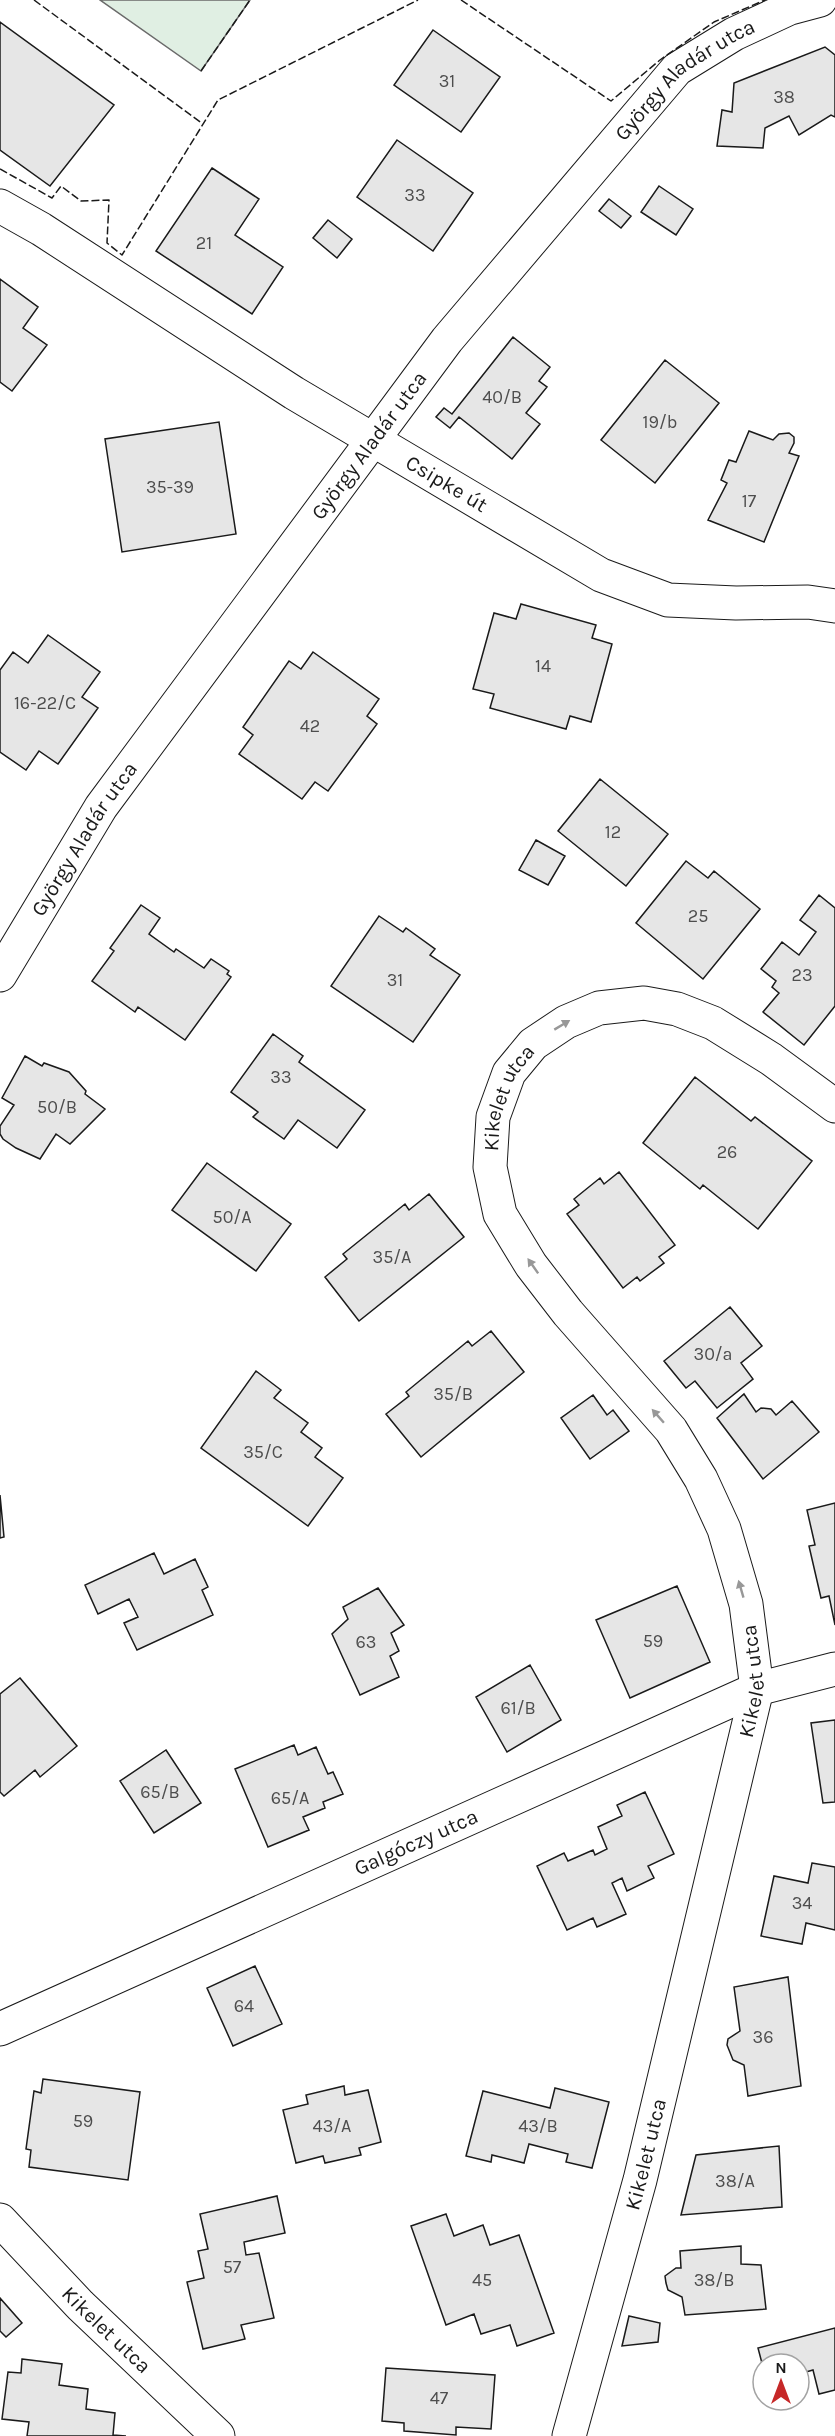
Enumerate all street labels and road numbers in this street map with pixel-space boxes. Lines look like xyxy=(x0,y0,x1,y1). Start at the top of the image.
street label: György Aladár utca xyxy=(610,14,759,145)
street label: György Aladár utca xyxy=(306,367,432,524)
street label: Csipke út xyxy=(402,450,492,517)
street label: György Aladár utca xyxy=(26,757,142,920)
street label: Kikelet utca xyxy=(479,1040,539,1152)
street label: Kikelet utca xyxy=(734,1623,769,1740)
street label: Galgóczy utca xyxy=(350,1804,482,1880)
street label: Kikelet utca xyxy=(620,2096,671,2213)
street label: Kikelet utca xyxy=(57,2282,156,2378)

